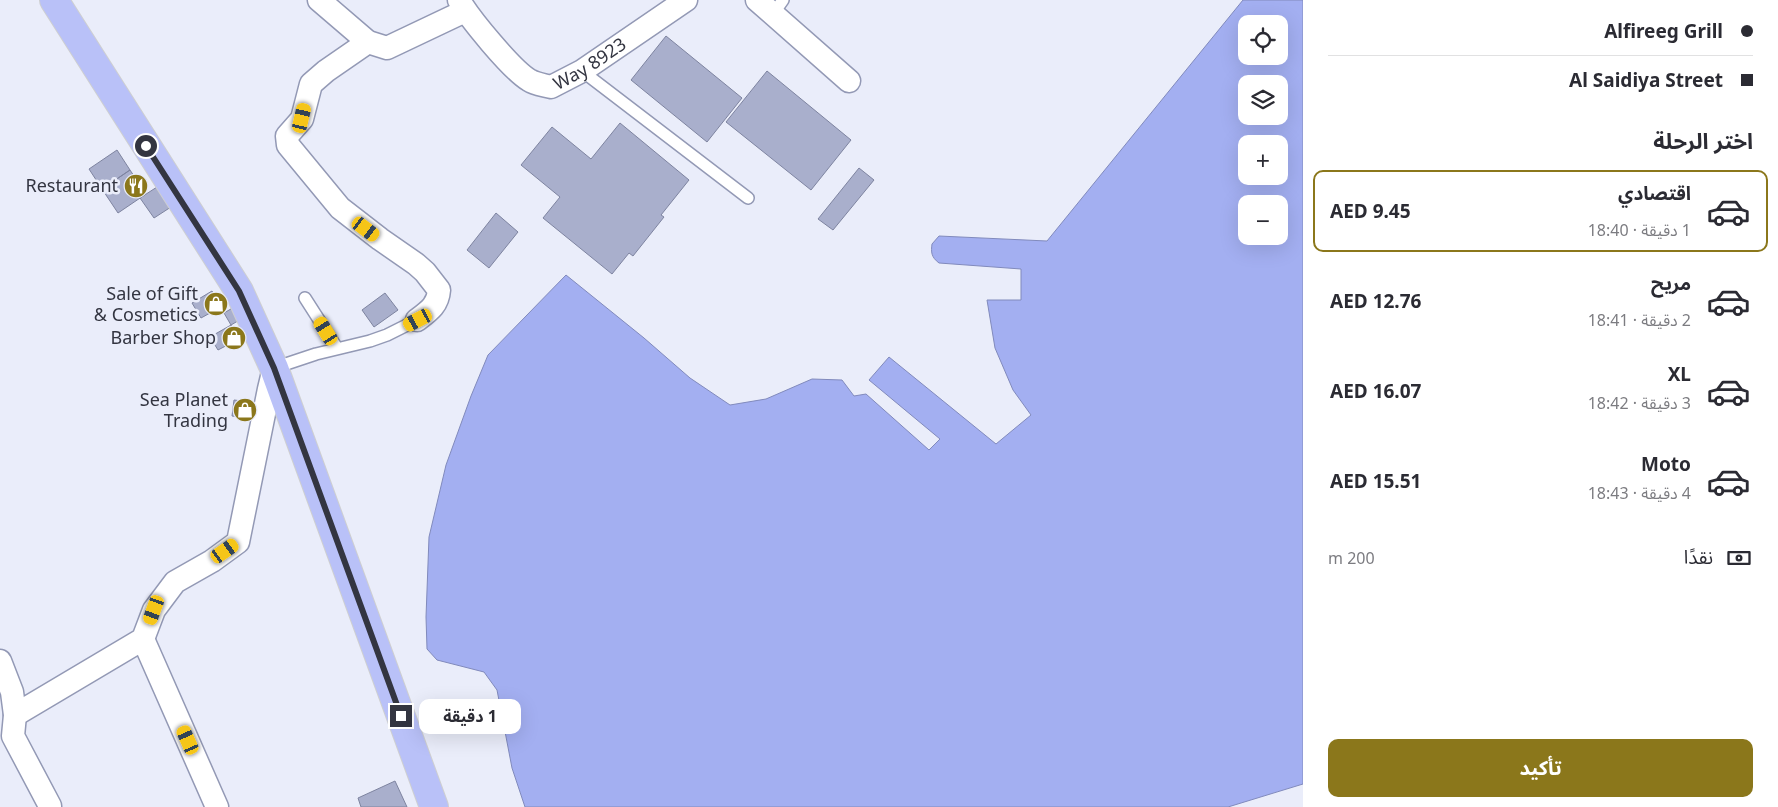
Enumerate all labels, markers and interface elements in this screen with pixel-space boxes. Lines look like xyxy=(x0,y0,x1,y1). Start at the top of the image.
map controls xyxy=(1238,15,1288,245)
button: locate xyxy=(1238,15,1288,65)
text: Alfireeg Grill xyxy=(1604,18,1723,44)
street label: Way 8923 xyxy=(549,32,630,95)
text: Al Saidiya Street xyxy=(1569,67,1723,93)
button: layers xyxy=(1238,75,1288,125)
car xyxy=(291,102,312,134)
text: اختر الرحلة xyxy=(1653,125,1753,155)
route start xyxy=(135,135,157,157)
button: + xyxy=(1238,135,1288,185)
place label: Restaurant xyxy=(26,173,119,197)
restaurant icon: Restaurant xyxy=(123,173,149,199)
text: اقتصادي xyxy=(1618,180,1691,206)
icon: car xyxy=(1706,189,1751,234)
button: − xyxy=(1238,195,1288,245)
text: AED 9.45 xyxy=(1330,198,1411,224)
car xyxy=(349,214,382,244)
text: 1 دقيقة · 18:40 xyxy=(1588,219,1691,241)
text: مريح xyxy=(1651,270,1691,296)
icon: car xyxy=(1706,279,1751,324)
place label: Sale of Gift & Cosmetics xyxy=(94,281,199,326)
text: AED 12.76 xyxy=(1330,288,1421,314)
shop icon: Sale of Gift & Cosmetics xyxy=(203,291,229,317)
car xyxy=(401,306,434,334)
text: 2 دقيقة · 18:41 xyxy=(1588,309,1691,331)
car xyxy=(311,314,340,348)
place label: Barber Shop xyxy=(110,325,216,349)
shop icon: Barber Shop xyxy=(221,325,247,351)
text: XL xyxy=(1668,361,1691,387)
icon: car xyxy=(1706,369,1751,414)
text: AED 16.07 xyxy=(1330,378,1421,404)
place label: Sea Planet Trading xyxy=(140,387,229,432)
text: 3 دقيقة · 18:42 xyxy=(1588,392,1691,414)
shop icon: Sea Planet Trading xyxy=(232,397,258,423)
text: Moto xyxy=(1641,451,1691,477)
icon: car xyxy=(1706,459,1751,504)
text: AED 15.51 xyxy=(1330,468,1421,494)
text: 4 دقيقة · 18:43 xyxy=(1588,482,1691,504)
car xyxy=(208,536,241,566)
text: نقدًا xyxy=(1684,544,1713,570)
icon: cash xyxy=(1725,544,1753,572)
text: 200 m xyxy=(1328,547,1375,569)
car xyxy=(141,593,166,627)
callout: 1 دقيقة xyxy=(418,698,521,734)
route end xyxy=(390,705,412,727)
text: 1 دقيقة xyxy=(443,705,497,727)
car xyxy=(175,723,200,757)
button: تأكيد xyxy=(1328,739,1753,797)

